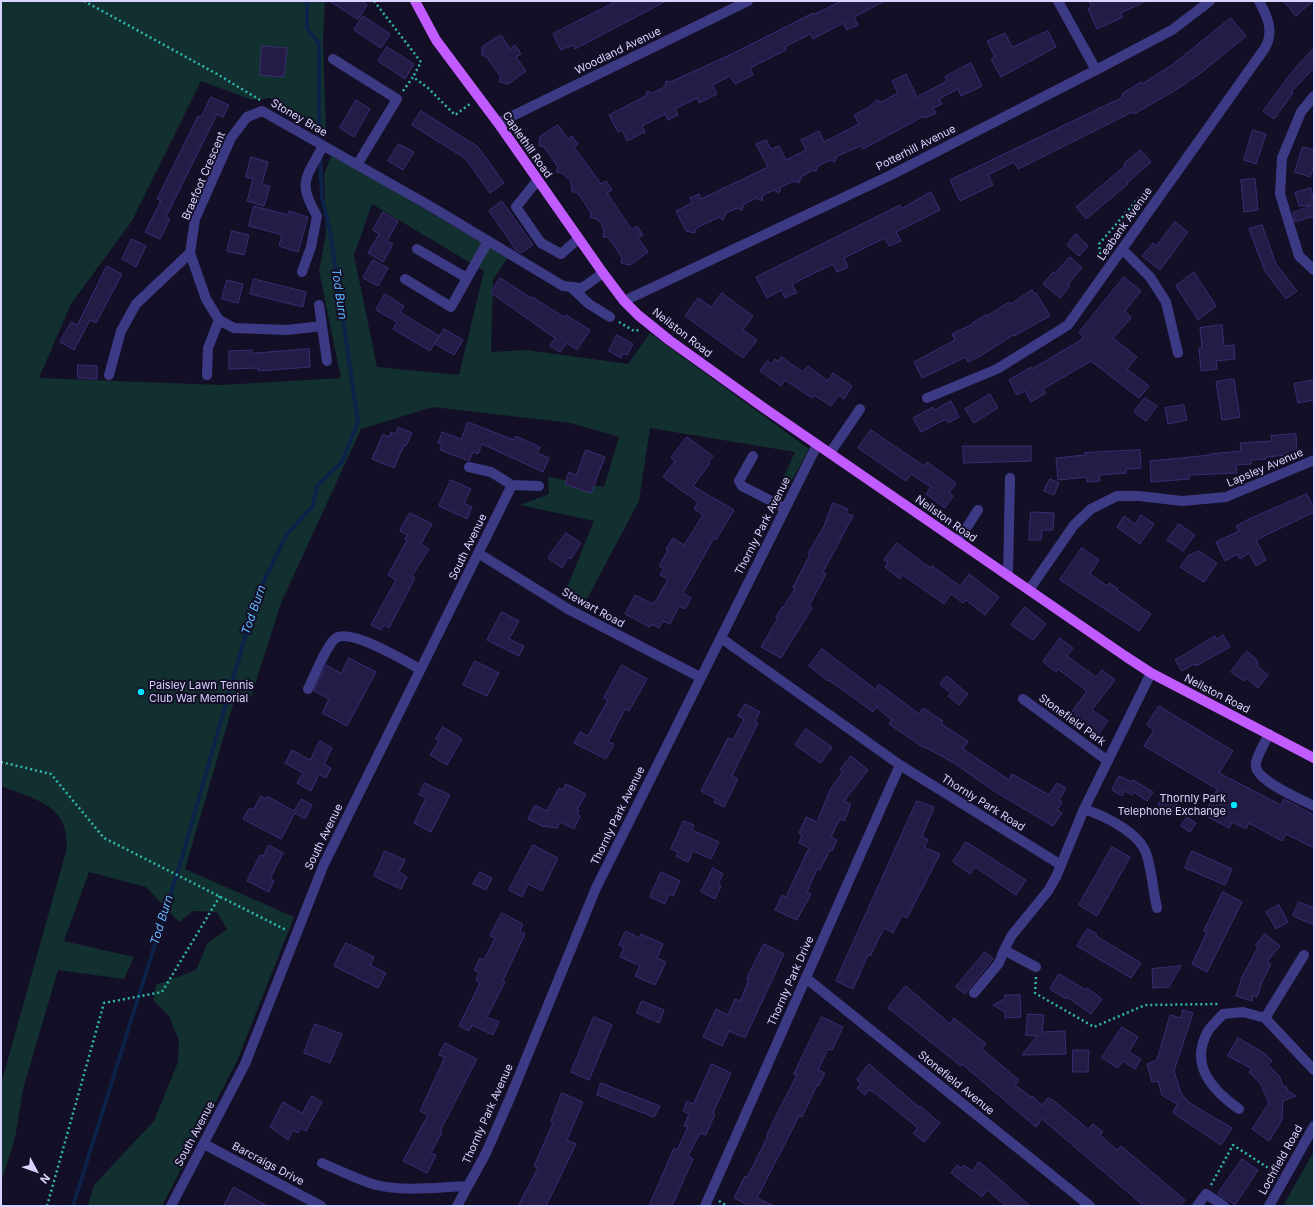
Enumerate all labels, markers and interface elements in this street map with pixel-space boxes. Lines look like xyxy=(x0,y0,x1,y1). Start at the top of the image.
street label: Woodland Avenue xyxy=(573,24,663,78)
street label: Stoney Brae xyxy=(268,97,330,139)
street label: Caplethill Road xyxy=(499,109,555,181)
street label: Potterhill Avenue xyxy=(874,122,958,174)
street label: Braefoot Crescent xyxy=(179,130,229,222)
street label: Leabank Avenue xyxy=(1095,185,1155,263)
water label: Tod Burn xyxy=(328,267,350,321)
street label: Neilston Road xyxy=(650,306,714,360)
street label: Lapsley Avenue xyxy=(1225,446,1305,490)
street label: Thornly Park Avenue xyxy=(733,475,793,577)
street label: Neilston Road xyxy=(913,493,979,545)
street label: South Avenue xyxy=(446,512,490,582)
water label: Tod Burn xyxy=(239,583,269,637)
street label: Stewart Road xyxy=(559,585,627,631)
street label: Neilston Road xyxy=(1182,672,1252,716)
place label: Paisley Lawn Tennis Club War Memorial xyxy=(149,679,254,705)
marker: Paisley Lawn Tennis Club War Memorial xyxy=(136,687,146,697)
street label: Stonefield Park xyxy=(1036,691,1108,749)
street label: Thornly Park Avenue xyxy=(588,764,648,868)
street label: Thornly Park Road xyxy=(939,772,1027,834)
place label: Thornly Park Telephone Exchange xyxy=(1117,792,1226,818)
marker: Thornly Park Telephone Exchange xyxy=(1229,800,1239,810)
street label: South Avenue xyxy=(302,802,346,872)
water label: Tod Burn xyxy=(148,893,176,947)
street label: Thornly Park Drive xyxy=(765,934,817,1028)
street label: Stonefield Avenue xyxy=(915,1048,997,1118)
street label: Thornly Park Avenue xyxy=(460,1062,516,1166)
street label: South Avenue xyxy=(172,1099,218,1169)
street label: Lochfield Road xyxy=(1256,1123,1306,1197)
street label: Barcraigs Drive xyxy=(230,1140,306,1188)
north arrow xyxy=(16,1151,56,1191)
text: N xyxy=(37,1171,53,1187)

